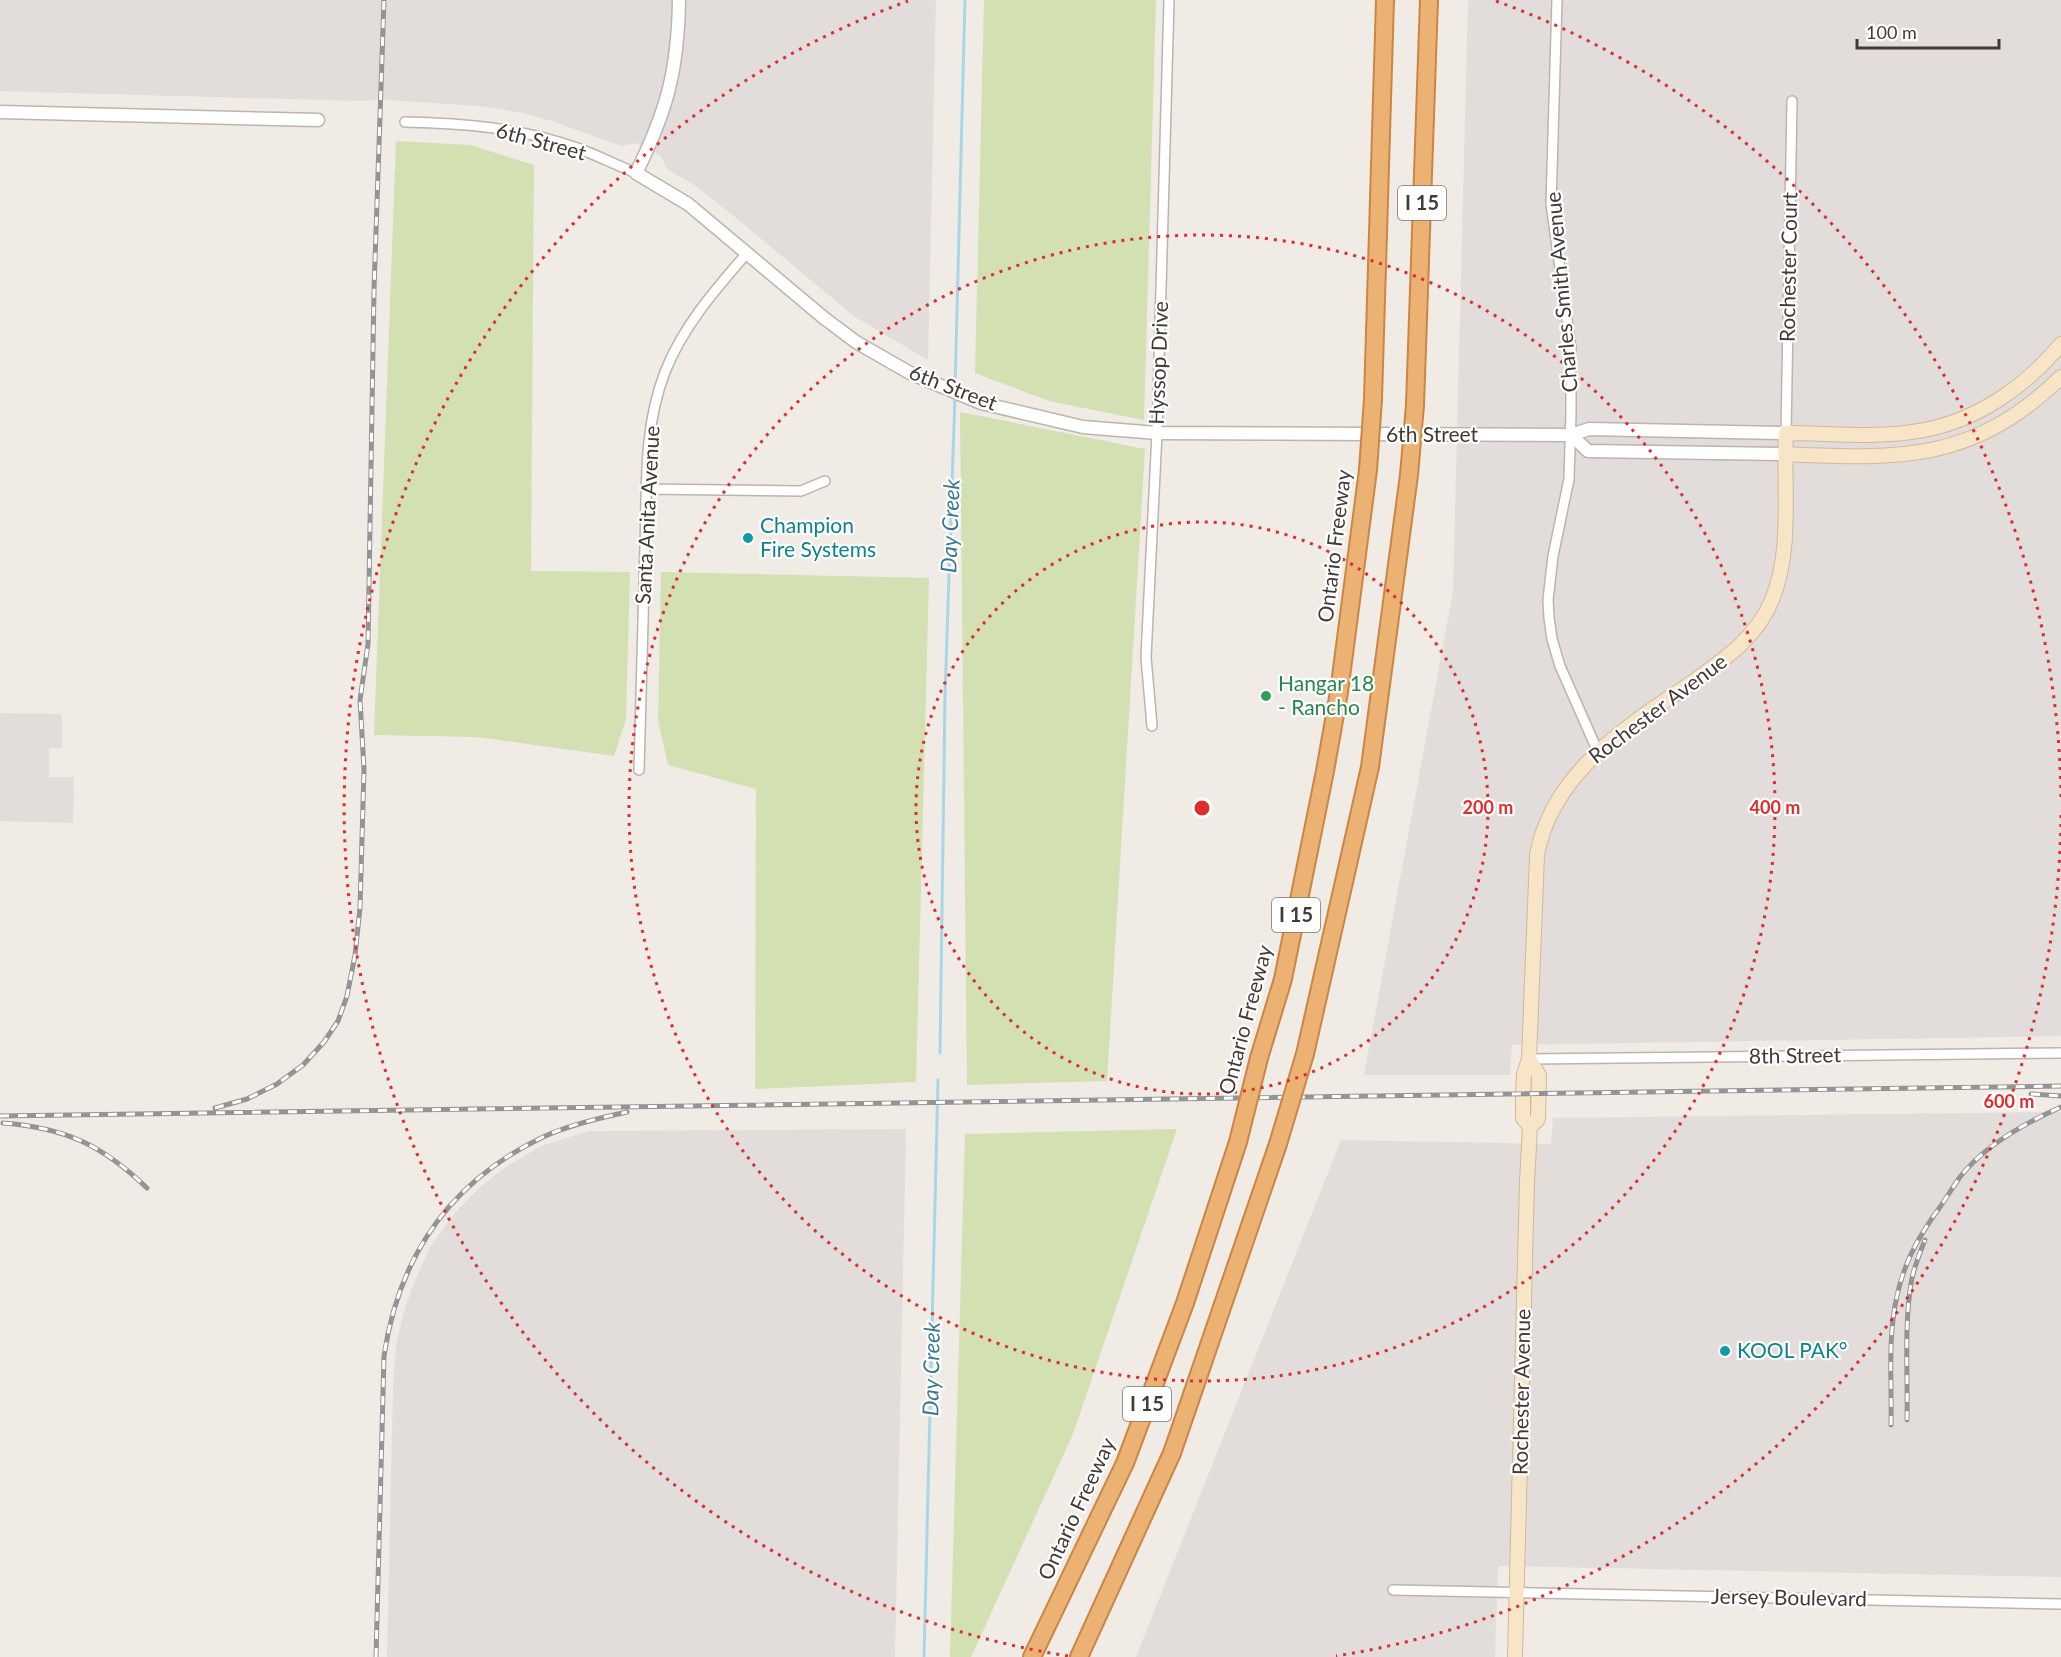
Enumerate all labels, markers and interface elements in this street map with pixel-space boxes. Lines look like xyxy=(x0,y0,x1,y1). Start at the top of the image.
scale bar xyxy=(1857,12,2000,50)
text: 100 m xyxy=(1866,21,1917,43)
street label: 6th Street xyxy=(494,117,590,165)
road number: I 15 xyxy=(1398,186,1446,220)
street label: Charles Smith Avenue xyxy=(1539,191,1582,393)
street label: Rochester Court xyxy=(1774,191,1801,342)
street label: Hyssop Drive xyxy=(1143,301,1172,425)
street label: 6th Street xyxy=(906,358,1001,415)
street label: 6th Street xyxy=(1386,421,1479,446)
street label: Santa Anita Avenue xyxy=(629,425,664,605)
street label: Ontario Freeway xyxy=(1312,468,1355,624)
water label: Day Creek xyxy=(934,478,965,573)
place label: Champion Fire Systems xyxy=(760,512,876,561)
marker: Champion Fire Systems xyxy=(741,531,755,545)
street label: Rochester Avenue xyxy=(1583,648,1731,768)
place label: Hangar 18 - Rancho xyxy=(1278,670,1374,719)
marker: Hangar 18 - Rancho xyxy=(1259,689,1273,703)
text: 200 m xyxy=(1463,796,1513,818)
text: 400 m xyxy=(1750,796,1800,818)
centre of rings xyxy=(1192,798,1212,818)
road number: I 15 xyxy=(1272,898,1320,932)
street label: Ontario Freeway xyxy=(1213,942,1277,1097)
street label: 8th Street xyxy=(1749,1041,1842,1068)
text: 600 m xyxy=(1984,1090,2034,1112)
street label: Rochester Avenue xyxy=(1507,1309,1534,1475)
water label: Day Creek xyxy=(916,1321,945,1416)
place label: KOOL PAK° xyxy=(1737,1337,1848,1362)
marker: KOOL PAK° xyxy=(1718,1344,1732,1358)
road number: I 15 xyxy=(1123,1387,1171,1421)
street label: Ontario Freeway xyxy=(1032,1433,1120,1583)
street label: Jersey Boulevard xyxy=(1711,1583,1867,1610)

